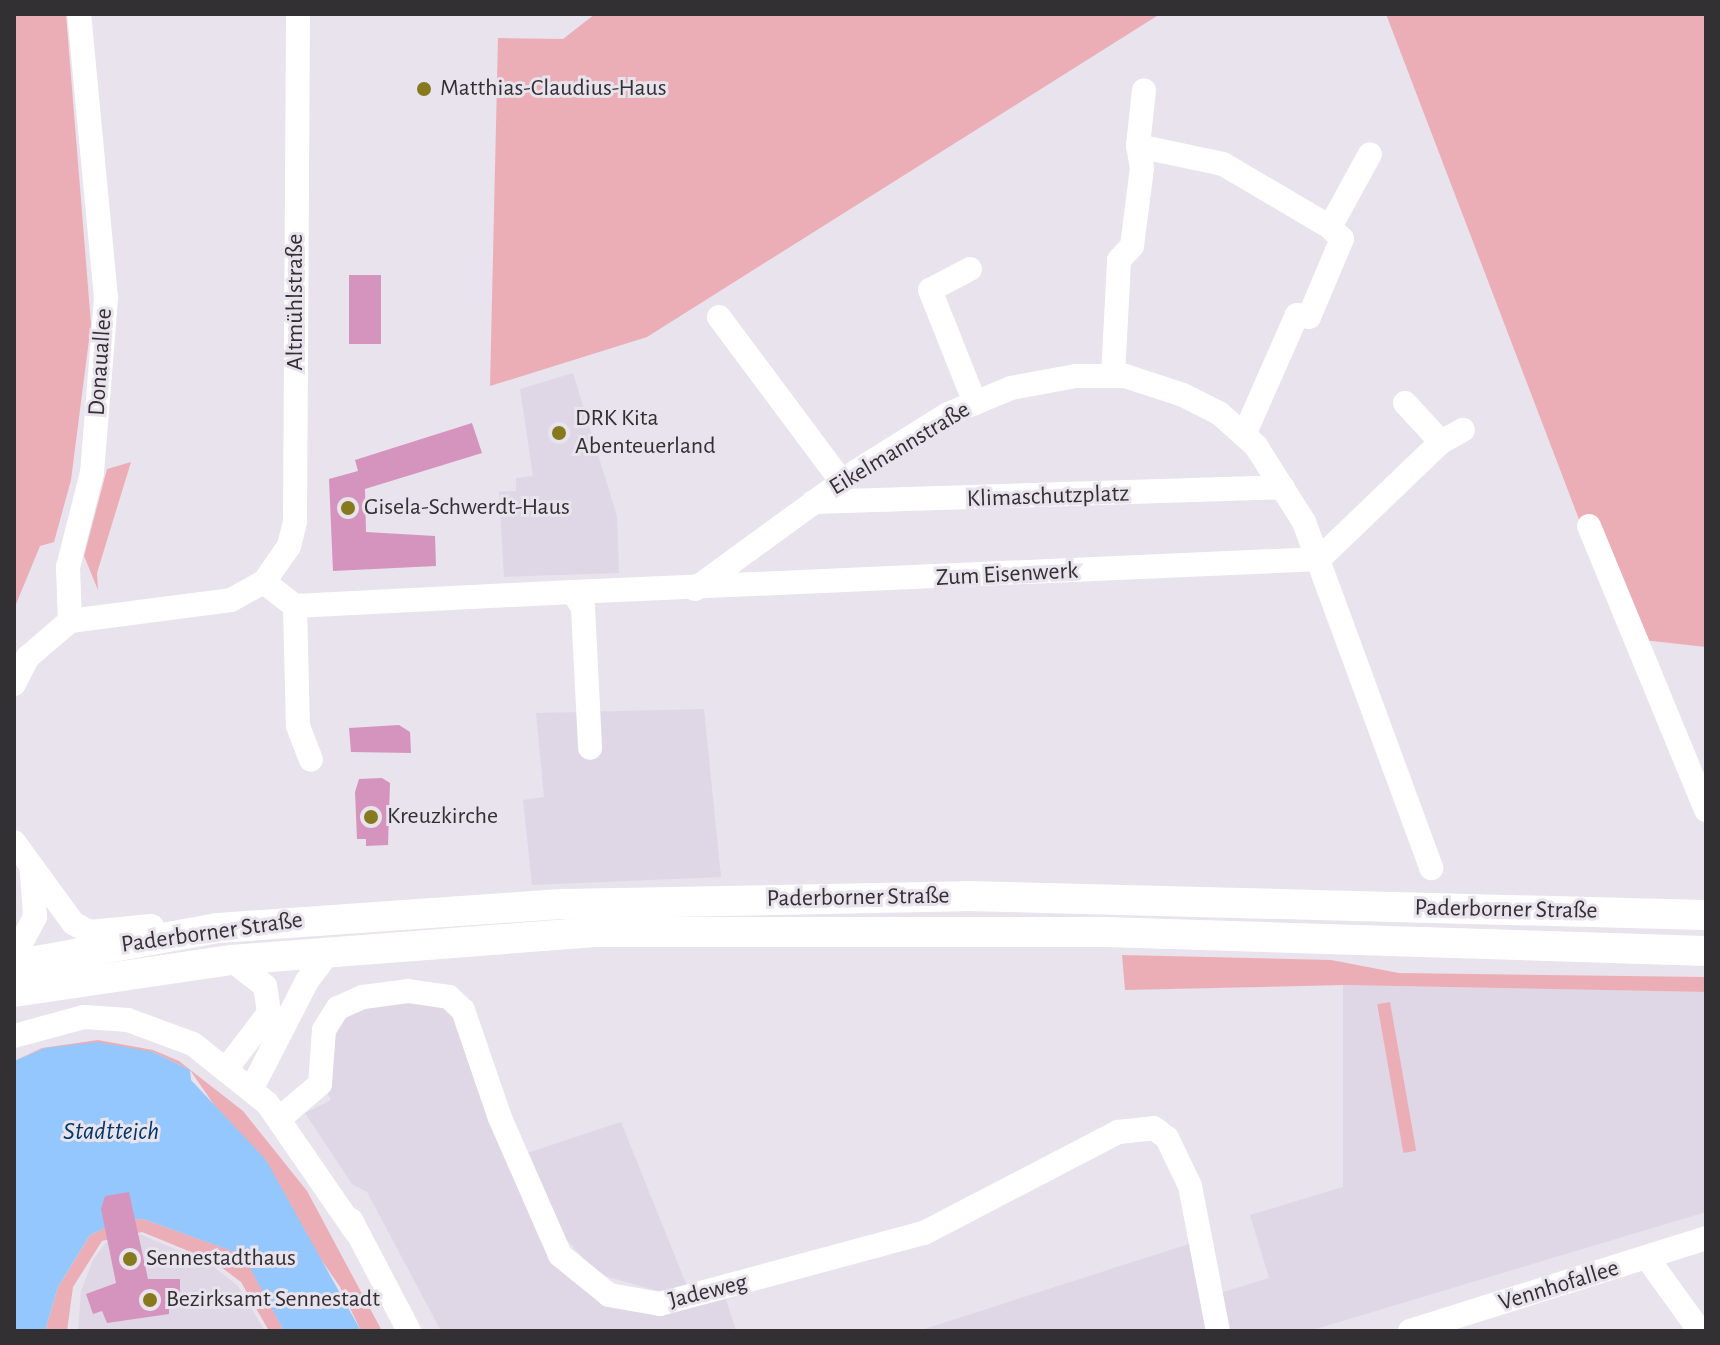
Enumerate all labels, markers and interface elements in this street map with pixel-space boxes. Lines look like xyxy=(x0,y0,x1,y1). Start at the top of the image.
place label: Matthias-Claudius-Haus xyxy=(440,75,667,103)
marker: Matthias-Claudius-Haus xyxy=(415,80,433,98)
street label: Altmühlstraße xyxy=(282,234,310,370)
street label: Donauallee xyxy=(83,307,119,417)
street label: Eikelmannstraße xyxy=(824,396,976,502)
place label: DRK Kita Abenteuerland xyxy=(575,405,716,461)
marker: DRK Kita Abenteuerland xyxy=(550,424,568,442)
street label: Klimaschutzplatz xyxy=(966,480,1130,514)
place label: Gisela-Schwerdt-Haus xyxy=(364,494,570,522)
marker: Gisela-Schwerdt-Haus xyxy=(339,499,357,517)
street label: Zum Eisenwerk xyxy=(935,557,1079,593)
place label: Kreuzkirche xyxy=(387,803,498,831)
marker: Kreuzkirche xyxy=(362,808,380,826)
street label: Paderborner Straße xyxy=(766,882,950,914)
street label: Paderborner Straße xyxy=(1414,894,1598,926)
street label: Paderborner Straße xyxy=(119,906,305,960)
water label: Stadtteich xyxy=(63,1116,159,1148)
place label: Sennestadthaus xyxy=(146,1245,296,1273)
marker: Sennestadthaus xyxy=(121,1250,139,1268)
street label: Vennhofallee xyxy=(1496,1254,1622,1318)
street label: Jadeweg xyxy=(666,1268,750,1316)
place label: Bezirksamt Sennestadt xyxy=(166,1286,380,1314)
marker: Bezirksamt Sennestadt xyxy=(141,1291,159,1309)

